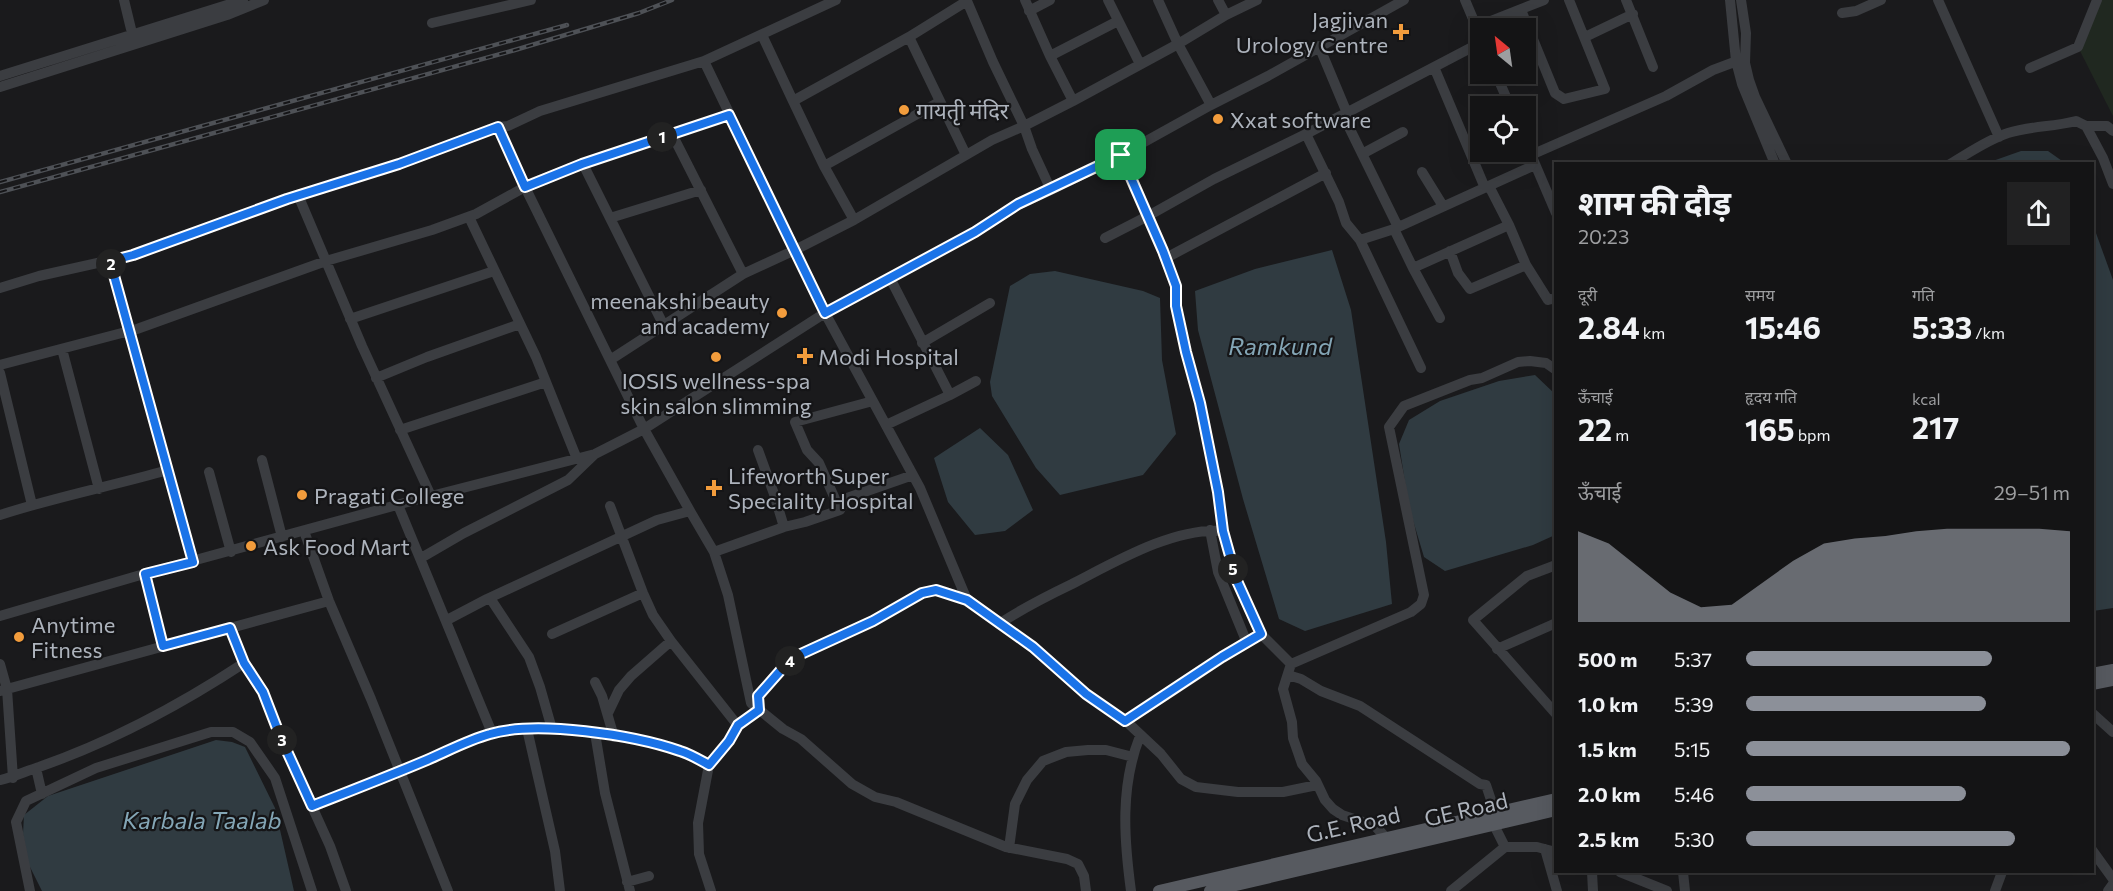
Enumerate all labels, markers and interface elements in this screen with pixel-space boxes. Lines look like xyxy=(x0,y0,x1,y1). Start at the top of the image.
place label: Jagjivan Urology Centre xyxy=(1236,6,1388,58)
north arrow xyxy=(1470,18,1536,84)
map controls xyxy=(1470,18,1536,162)
marker: Jagjivan Urology Centre xyxy=(1392,23,1410,41)
button: locate xyxy=(1470,96,1536,162)
place label: गायतृी मंदिर xyxy=(916,97,1010,126)
marker: गायतृी मंदिर xyxy=(897,103,911,117)
place label: Xxat software xyxy=(1230,106,1371,133)
marker: Xxat software xyxy=(1211,112,1225,126)
pin: 1 xyxy=(647,122,677,152)
text: 1 xyxy=(658,127,666,146)
pin xyxy=(1095,129,1146,180)
icon: arrive xyxy=(1104,138,1137,171)
text: शाम की दौड़ xyxy=(1578,181,1731,222)
button: share xyxy=(2007,182,2070,245)
text: 20:23 xyxy=(1578,224,1629,248)
pin: 2 xyxy=(96,249,126,279)
text: 2 xyxy=(106,254,116,273)
text: दूरी xyxy=(1578,285,1597,304)
text: समय xyxy=(1745,285,1775,304)
text: गति xyxy=(1912,285,1934,304)
place label: meenakshi beauty and academy xyxy=(590,287,770,339)
marker: meenakshi beauty and academy xyxy=(775,306,789,320)
text: 2.84 xyxy=(1578,308,1640,345)
text: 15:46 xyxy=(1745,308,1821,345)
text: 5:33 xyxy=(1912,308,1972,345)
text: km xyxy=(1640,323,1665,342)
text: /km xyxy=(1972,323,2005,342)
water label: Ramkund xyxy=(1228,331,1333,360)
place label: Modi Hospital xyxy=(818,343,959,370)
marker: Modi Hospital xyxy=(796,347,814,365)
marker: IOSIS wellness-spa skin salon slimming xyxy=(709,350,723,364)
place label: IOSIS wellness-spa skin salon slimming xyxy=(620,367,812,419)
text: ऊँचाई xyxy=(1578,387,1613,406)
text: हृदय गति xyxy=(1745,387,1797,406)
text: kcal xyxy=(1912,389,1941,408)
text: 217 xyxy=(1912,408,1959,445)
text: 22 xyxy=(1578,410,1612,447)
text: 165 xyxy=(1745,410,1795,447)
text: m xyxy=(1612,425,1629,444)
text: bpm xyxy=(1795,425,1831,444)
place label: Lifeworth Super Speciality Hospital xyxy=(728,462,914,514)
marker: Lifeworth Super Speciality Hospital xyxy=(705,479,723,497)
text: ऊँचाई xyxy=(1578,480,1621,504)
text: 29–51 m xyxy=(1994,480,2070,504)
place label: Pragati College xyxy=(314,482,464,509)
marker: Pragati College xyxy=(295,488,309,502)
place label: Ask Food Mart xyxy=(263,533,410,560)
marker: Ask Food Mart xyxy=(244,539,258,553)
pin: 5 xyxy=(1218,554,1248,584)
text: 5 xyxy=(1228,559,1238,578)
place label: Anytime Fitness xyxy=(31,611,115,663)
marker: Anytime Fitness xyxy=(12,630,26,644)
pin: 4 xyxy=(775,646,805,676)
text: 500 m xyxy=(1578,647,1638,671)
text: 5:37 xyxy=(1674,647,1712,671)
text: 4 xyxy=(785,651,795,670)
text: 1.0 km xyxy=(1578,692,1638,716)
text: 5:39 xyxy=(1674,692,1714,716)
pin: 3 xyxy=(267,725,297,755)
text: 3 xyxy=(277,730,287,749)
text: 1.5 km xyxy=(1578,737,1637,761)
text: 5:15 xyxy=(1674,737,1710,761)
text: 2.0 km xyxy=(1578,782,1640,806)
text: 5:46 xyxy=(1674,782,1714,806)
street label: GE Road xyxy=(1422,786,1510,832)
street label: G.E. Road xyxy=(1304,800,1402,848)
water label: Karbala Taalab xyxy=(122,805,282,834)
text: 2.5 km xyxy=(1578,827,1639,851)
text: 5:30 xyxy=(1674,827,1715,851)

